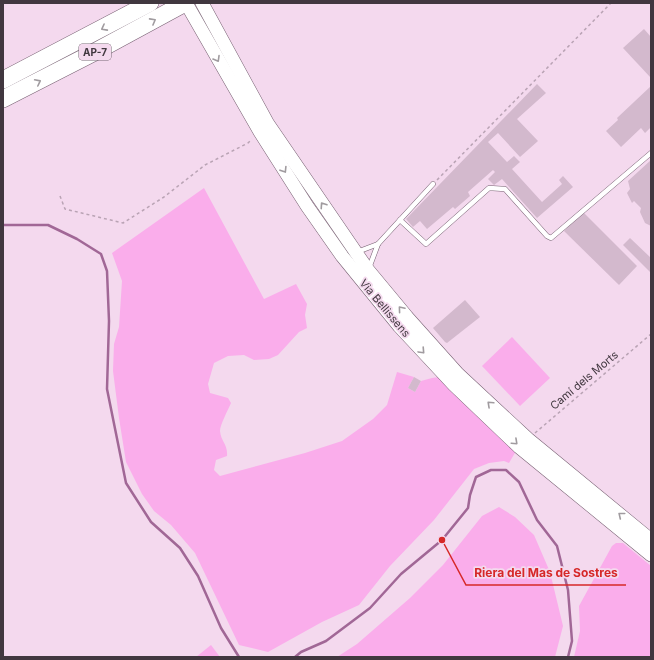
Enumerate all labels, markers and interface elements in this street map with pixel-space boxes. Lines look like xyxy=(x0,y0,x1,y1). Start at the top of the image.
one-way arrow xyxy=(149,18,156,25)
one-way arrow xyxy=(100,23,108,31)
road number: AP-7 xyxy=(79,44,111,60)
one-way arrow xyxy=(213,55,220,62)
one-way arrow xyxy=(34,79,41,86)
one-way arrow xyxy=(279,166,287,173)
one-way arrow xyxy=(320,202,328,209)
street label: Via Bellissens xyxy=(357,276,413,340)
one-way arrow xyxy=(398,307,405,314)
one-way arrow xyxy=(418,346,425,354)
street label: Camí dels Morts xyxy=(547,347,621,413)
one-way arrow xyxy=(487,401,495,409)
one-way arrow xyxy=(510,438,518,445)
one-way arrow xyxy=(618,513,625,520)
callout: Riera del Mas de Sostres xyxy=(466,561,626,585)
text: Riera del Mas de Sostres xyxy=(474,565,618,580)

